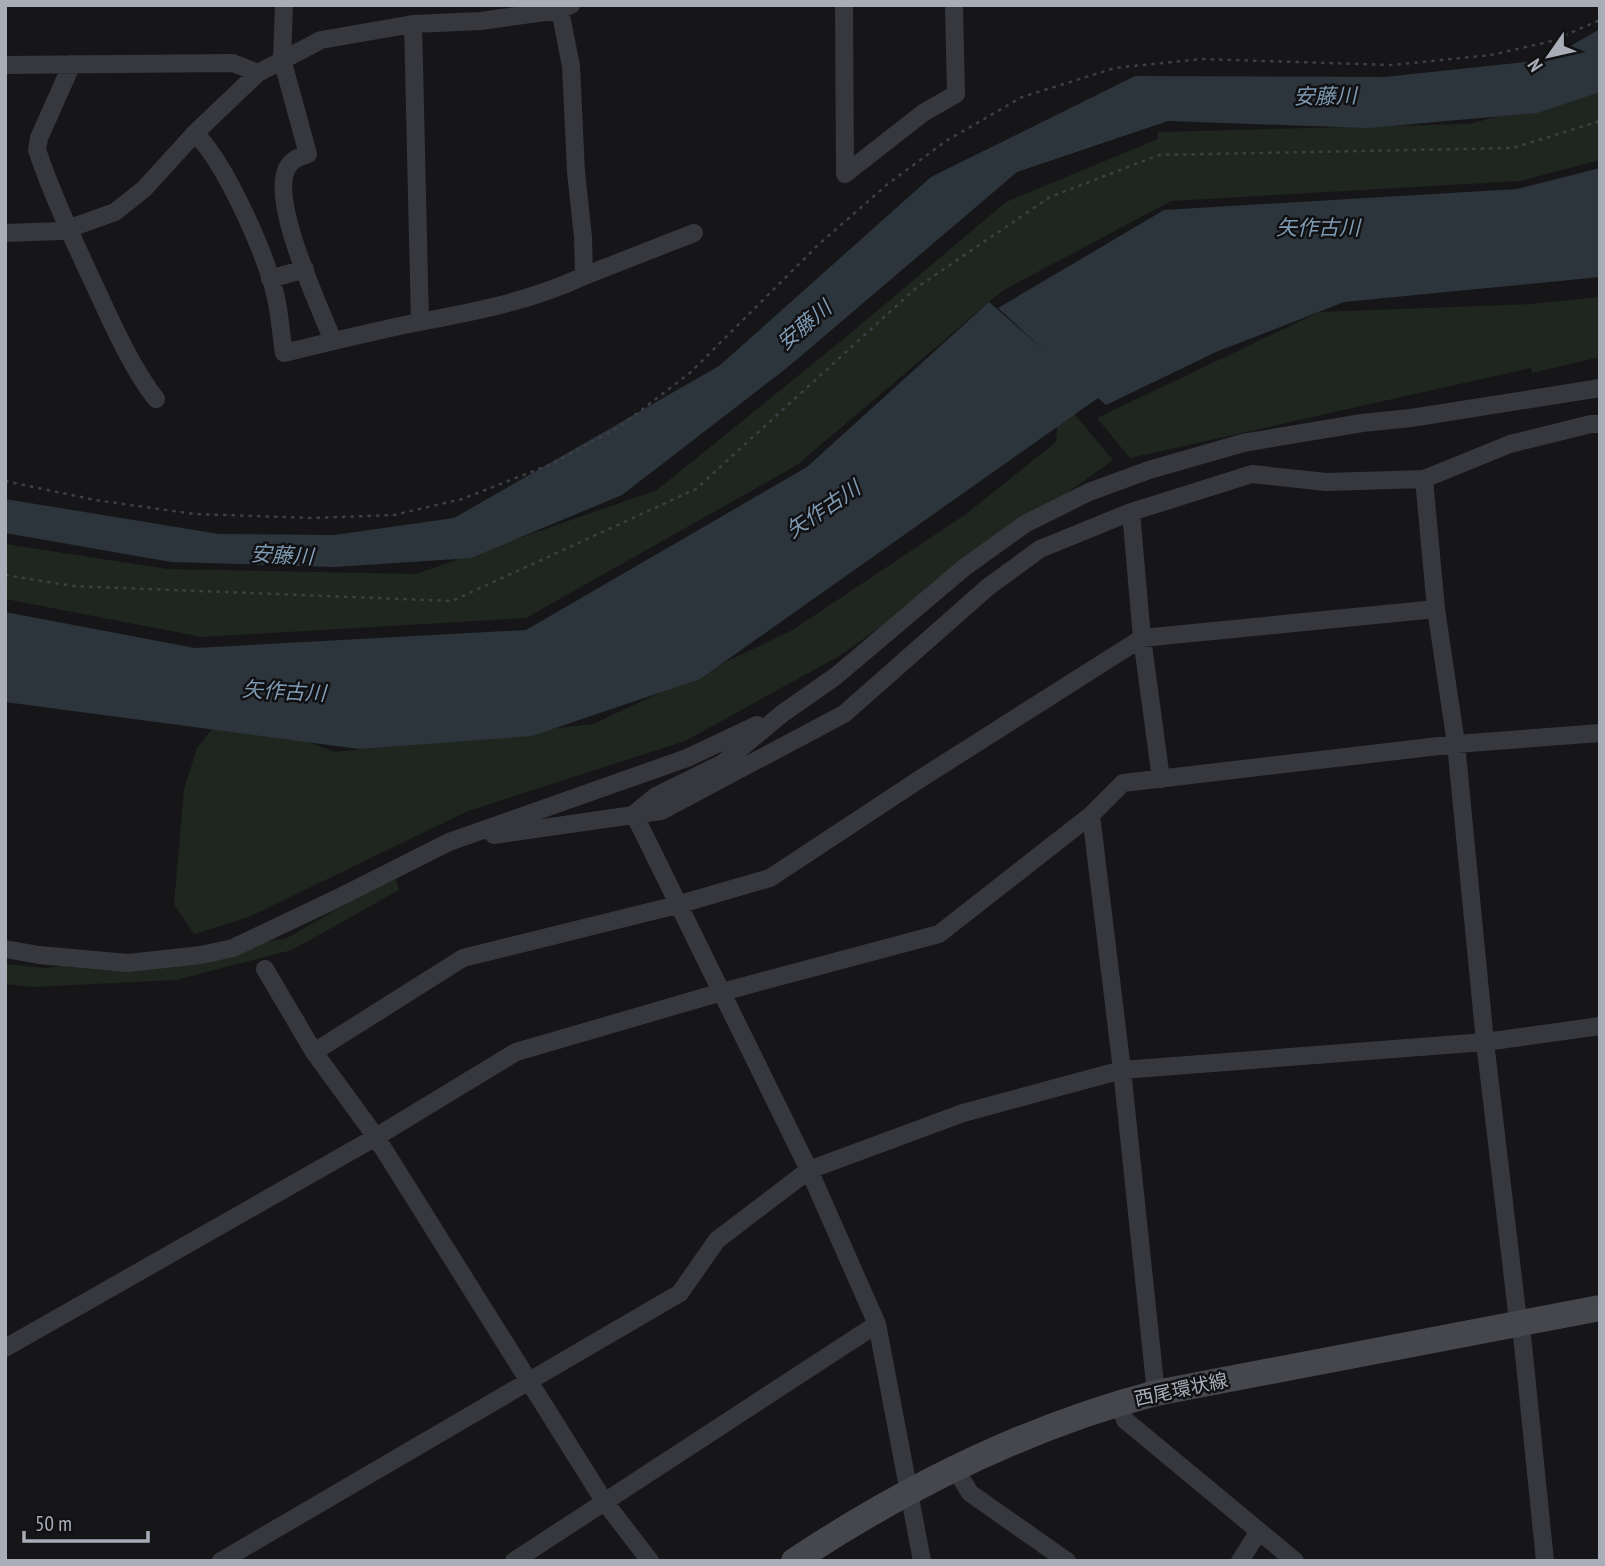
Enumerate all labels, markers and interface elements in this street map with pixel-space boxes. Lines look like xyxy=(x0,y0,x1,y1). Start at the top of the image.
north arrow xyxy=(1514,21,1584,91)
text: N xyxy=(1522,55,1548,76)
water label: 安藤川 xyxy=(1293,82,1359,110)
water label: 矢作古川 xyxy=(1276,214,1362,241)
water label: 安藤川 xyxy=(771,293,838,356)
water label: 矢作古川 xyxy=(781,473,867,544)
water label: 安藤川 xyxy=(250,540,316,570)
water label: 矢作古川 xyxy=(241,675,329,707)
street label: 西尾環状線 xyxy=(1132,1367,1230,1411)
scale bar xyxy=(24,1500,149,1544)
text: 50 m xyxy=(35,1510,72,1537)

